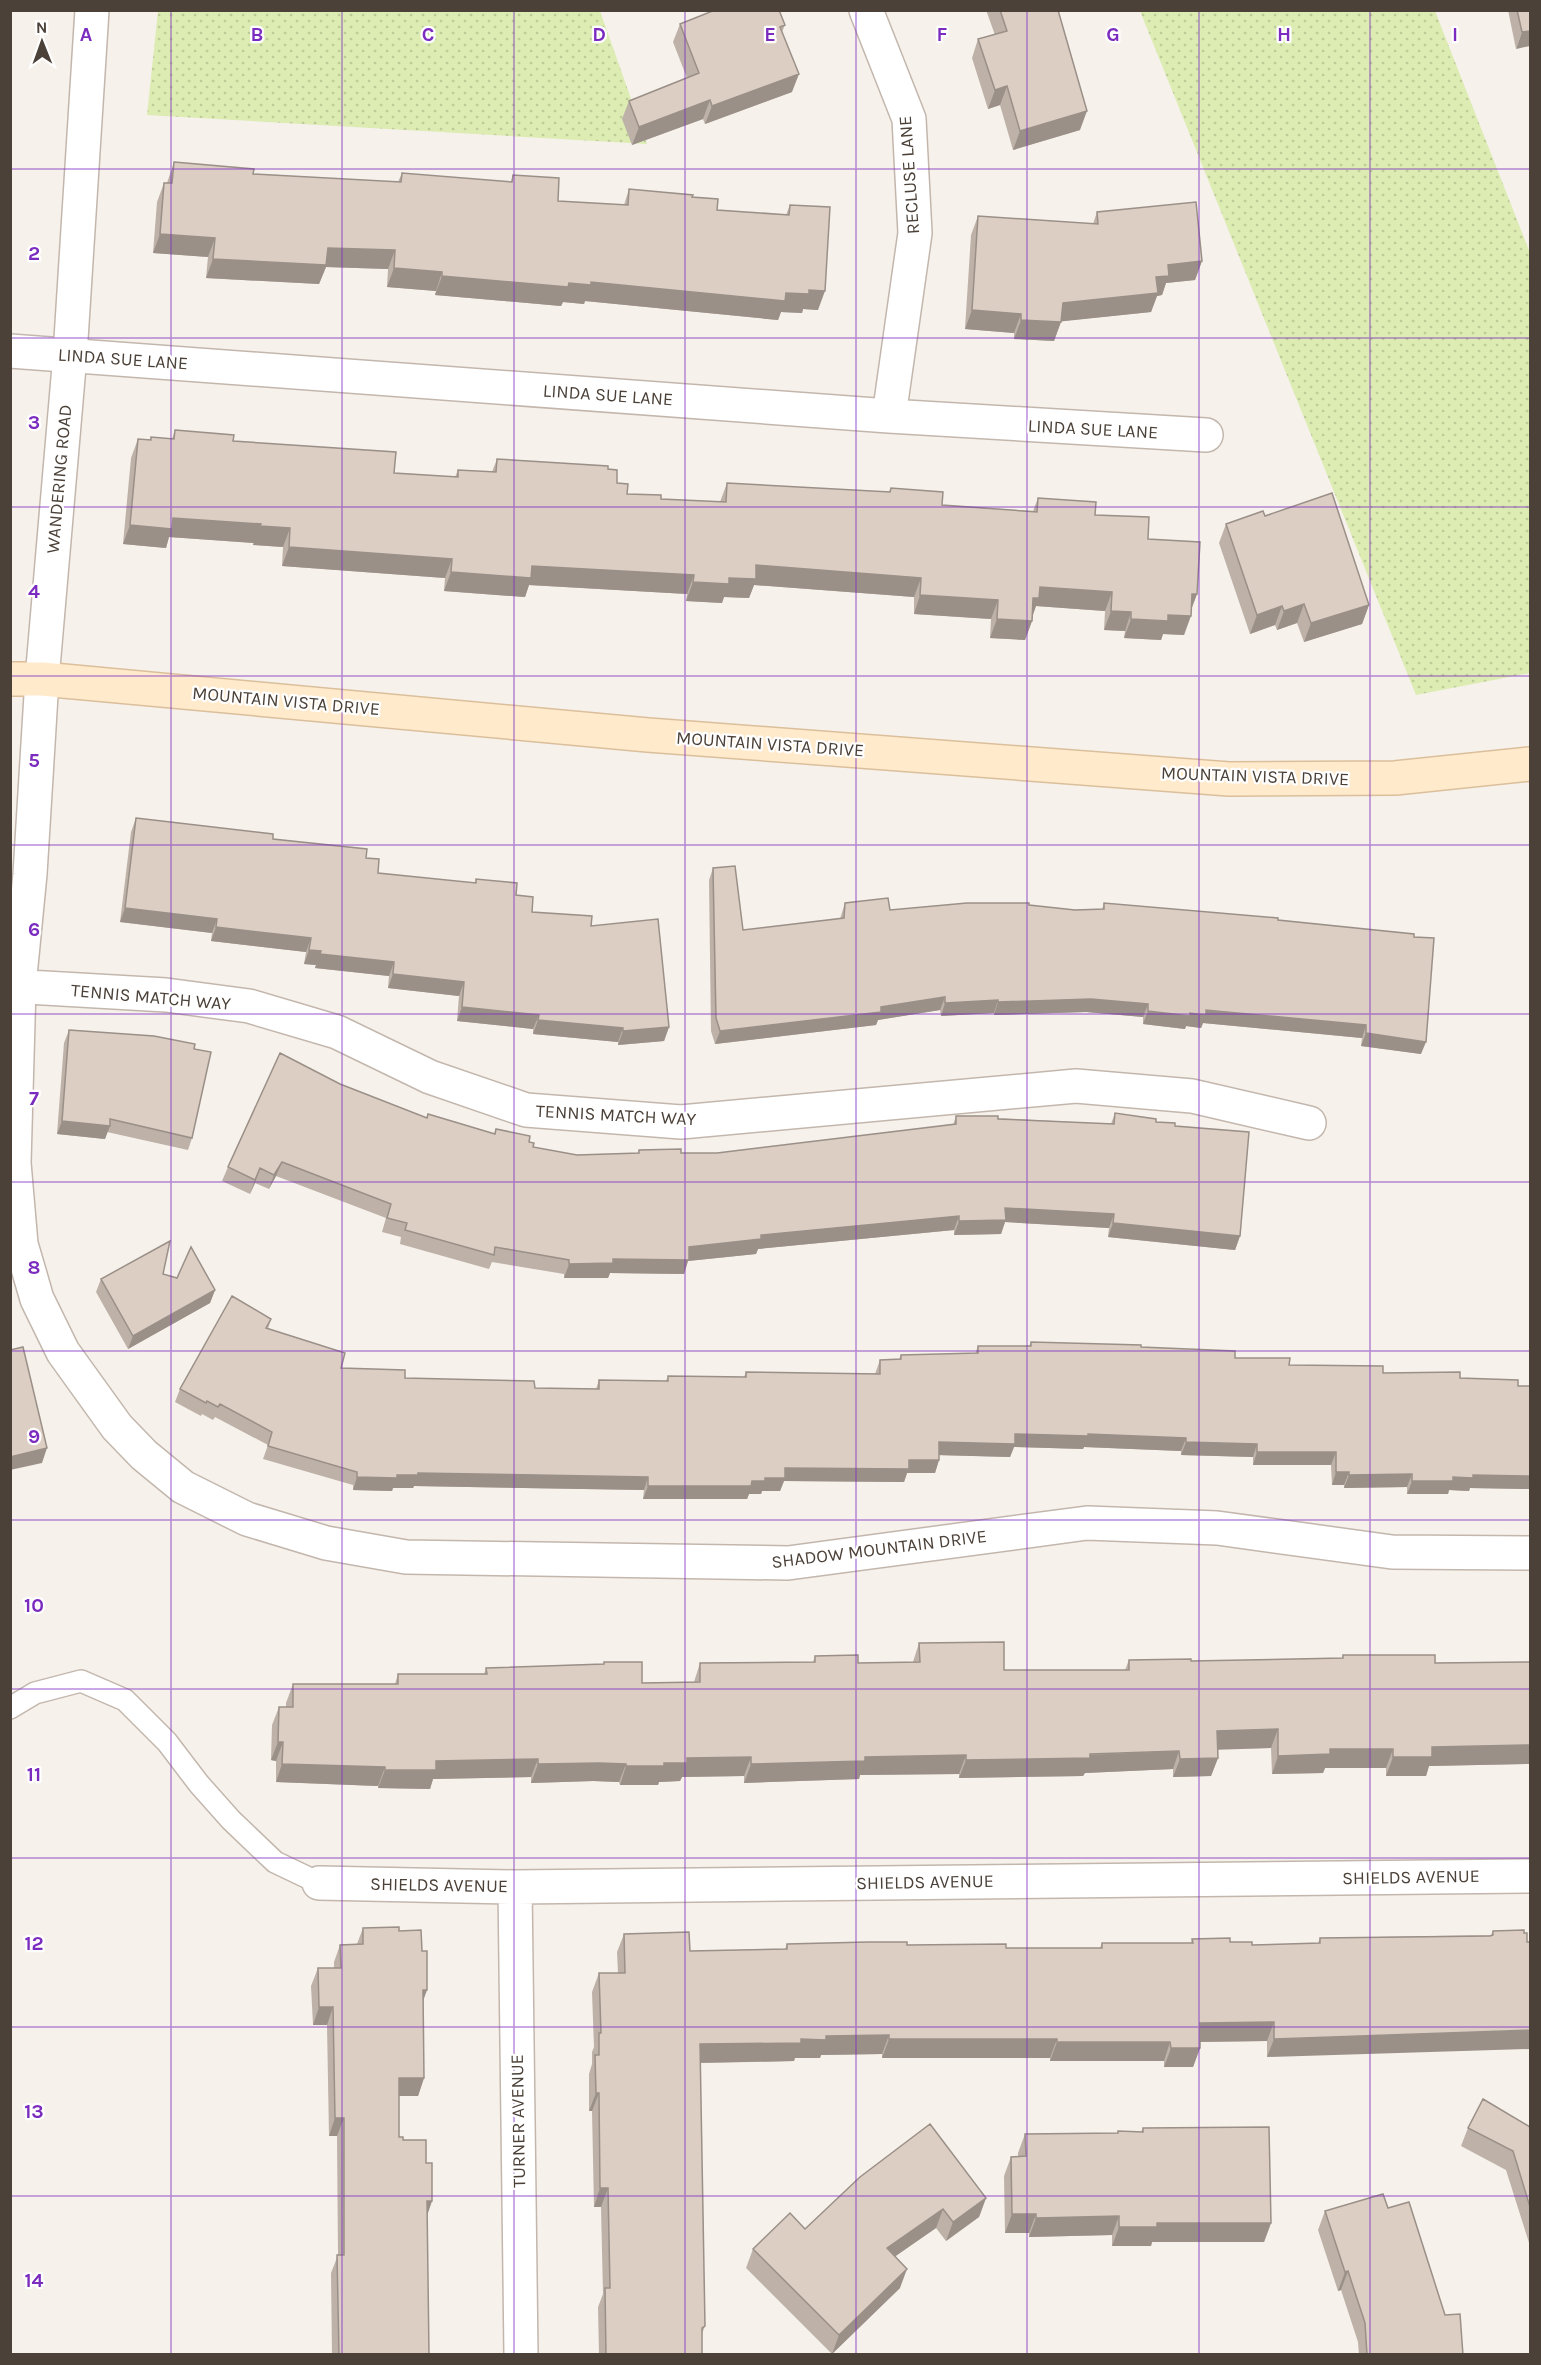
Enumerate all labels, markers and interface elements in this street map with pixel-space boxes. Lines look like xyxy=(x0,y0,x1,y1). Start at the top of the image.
north arrow xyxy=(12,12,72,72)
text: N xyxy=(36,18,48,37)
text: A xyxy=(80,23,93,46)
text: B xyxy=(251,23,263,46)
text: C xyxy=(422,23,434,46)
text: D xyxy=(592,23,606,46)
text: E xyxy=(764,23,776,46)
text: F xyxy=(937,23,948,46)
text: G xyxy=(1106,23,1120,46)
text: H xyxy=(1277,23,1291,46)
text: I xyxy=(1452,23,1458,46)
street label: RECLUSE LANE xyxy=(894,115,924,235)
text: 2 xyxy=(28,242,40,265)
street label: LINDA SUE LANE xyxy=(57,343,189,375)
street label: LINDA SUE LANE xyxy=(542,379,674,411)
street label: WANDERING ROAD xyxy=(42,404,76,554)
text: 3 xyxy=(28,411,40,434)
street label: LINDA SUE LANE xyxy=(1027,415,1159,443)
text: 4 xyxy=(28,580,40,603)
street label: MOUNTAIN VISTA DRIVE xyxy=(191,682,381,720)
street label: MOUNTAIN VISTA DRIVE xyxy=(675,726,865,762)
text: 5 xyxy=(28,749,40,772)
street label: MOUNTAIN VISTA DRIVE xyxy=(1161,762,1349,790)
text: 6 xyxy=(28,918,40,941)
street label: TENNIS MATCH WAY xyxy=(70,979,232,1015)
text: 7 xyxy=(29,1087,39,1110)
street label: TENNIS MATCH WAY xyxy=(535,1100,697,1130)
text: 8 xyxy=(28,1256,40,1279)
text: 9 xyxy=(28,1425,40,1448)
street label: SHADOW MOUNTAIN DRIVE xyxy=(770,1525,988,1573)
text: 10 xyxy=(24,1594,44,1617)
text: 11 xyxy=(27,1763,41,1786)
street label: SHIELDS AVENUE xyxy=(1342,1865,1480,1889)
street label: SHIELDS AVENUE xyxy=(856,1870,994,1894)
street label: SHIELDS AVENUE xyxy=(370,1873,508,1897)
text: 12 xyxy=(24,1932,44,1955)
street label: TURNER AVENUE xyxy=(506,2054,530,2188)
text: 13 xyxy=(24,2100,44,2123)
text: 14 xyxy=(24,2269,44,2292)

